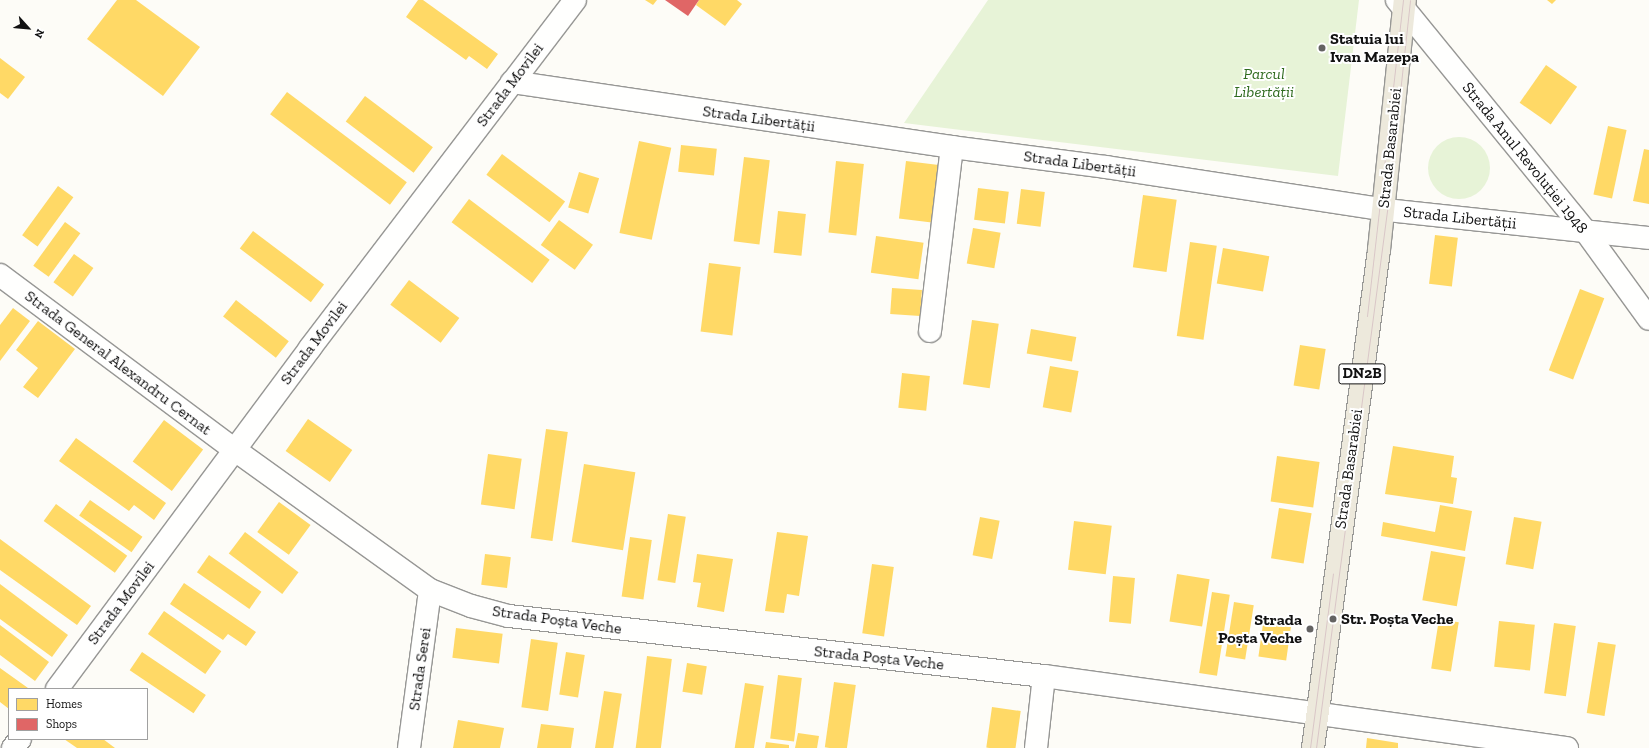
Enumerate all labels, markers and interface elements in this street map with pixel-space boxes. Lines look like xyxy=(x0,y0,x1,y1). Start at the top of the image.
north arrow xyxy=(8,8,48,48)
text: N xyxy=(31,27,47,40)
place label: Statuia lui Ivan Mazepa xyxy=(1330,29,1419,67)
street label: Strada Movilei xyxy=(472,39,548,131)
marker: Statuia lui Ivan Mazepa xyxy=(1317,43,1327,53)
park label: Parcul Libertății xyxy=(1234,64,1294,102)
street label: Strada Anul Revoluției 1948 xyxy=(1458,78,1592,238)
street label: Strada Basarabiei xyxy=(1374,87,1406,209)
street label: Strada Libertății xyxy=(701,102,817,136)
street label: Strada Libertății xyxy=(1022,147,1138,181)
street label: Strada Libertății xyxy=(1403,203,1517,233)
street label: Strada General Alexandru Cernat xyxy=(21,286,215,440)
street label: Strada Movilei xyxy=(276,297,352,389)
road number: DN2B xyxy=(1338,361,1386,387)
street label: Strada Basarabiei xyxy=(1331,408,1367,530)
street label: Strada Movilei xyxy=(83,557,159,649)
street label: Strada Poșta Veche xyxy=(491,601,623,639)
place label: Str. Poșta Veche xyxy=(1341,609,1454,629)
place label: Strada Poșta Veche xyxy=(1218,610,1302,648)
marker: Str. Poșta Veche xyxy=(1328,614,1338,624)
marker: Strada Poșta Veche xyxy=(1305,624,1315,634)
street label: Strada Serei xyxy=(405,626,435,712)
street label: Strada Poșta Veche xyxy=(813,642,945,674)
legend xyxy=(8,688,148,740)
text: Homes xyxy=(46,697,82,711)
text: Shops xyxy=(46,717,77,731)

